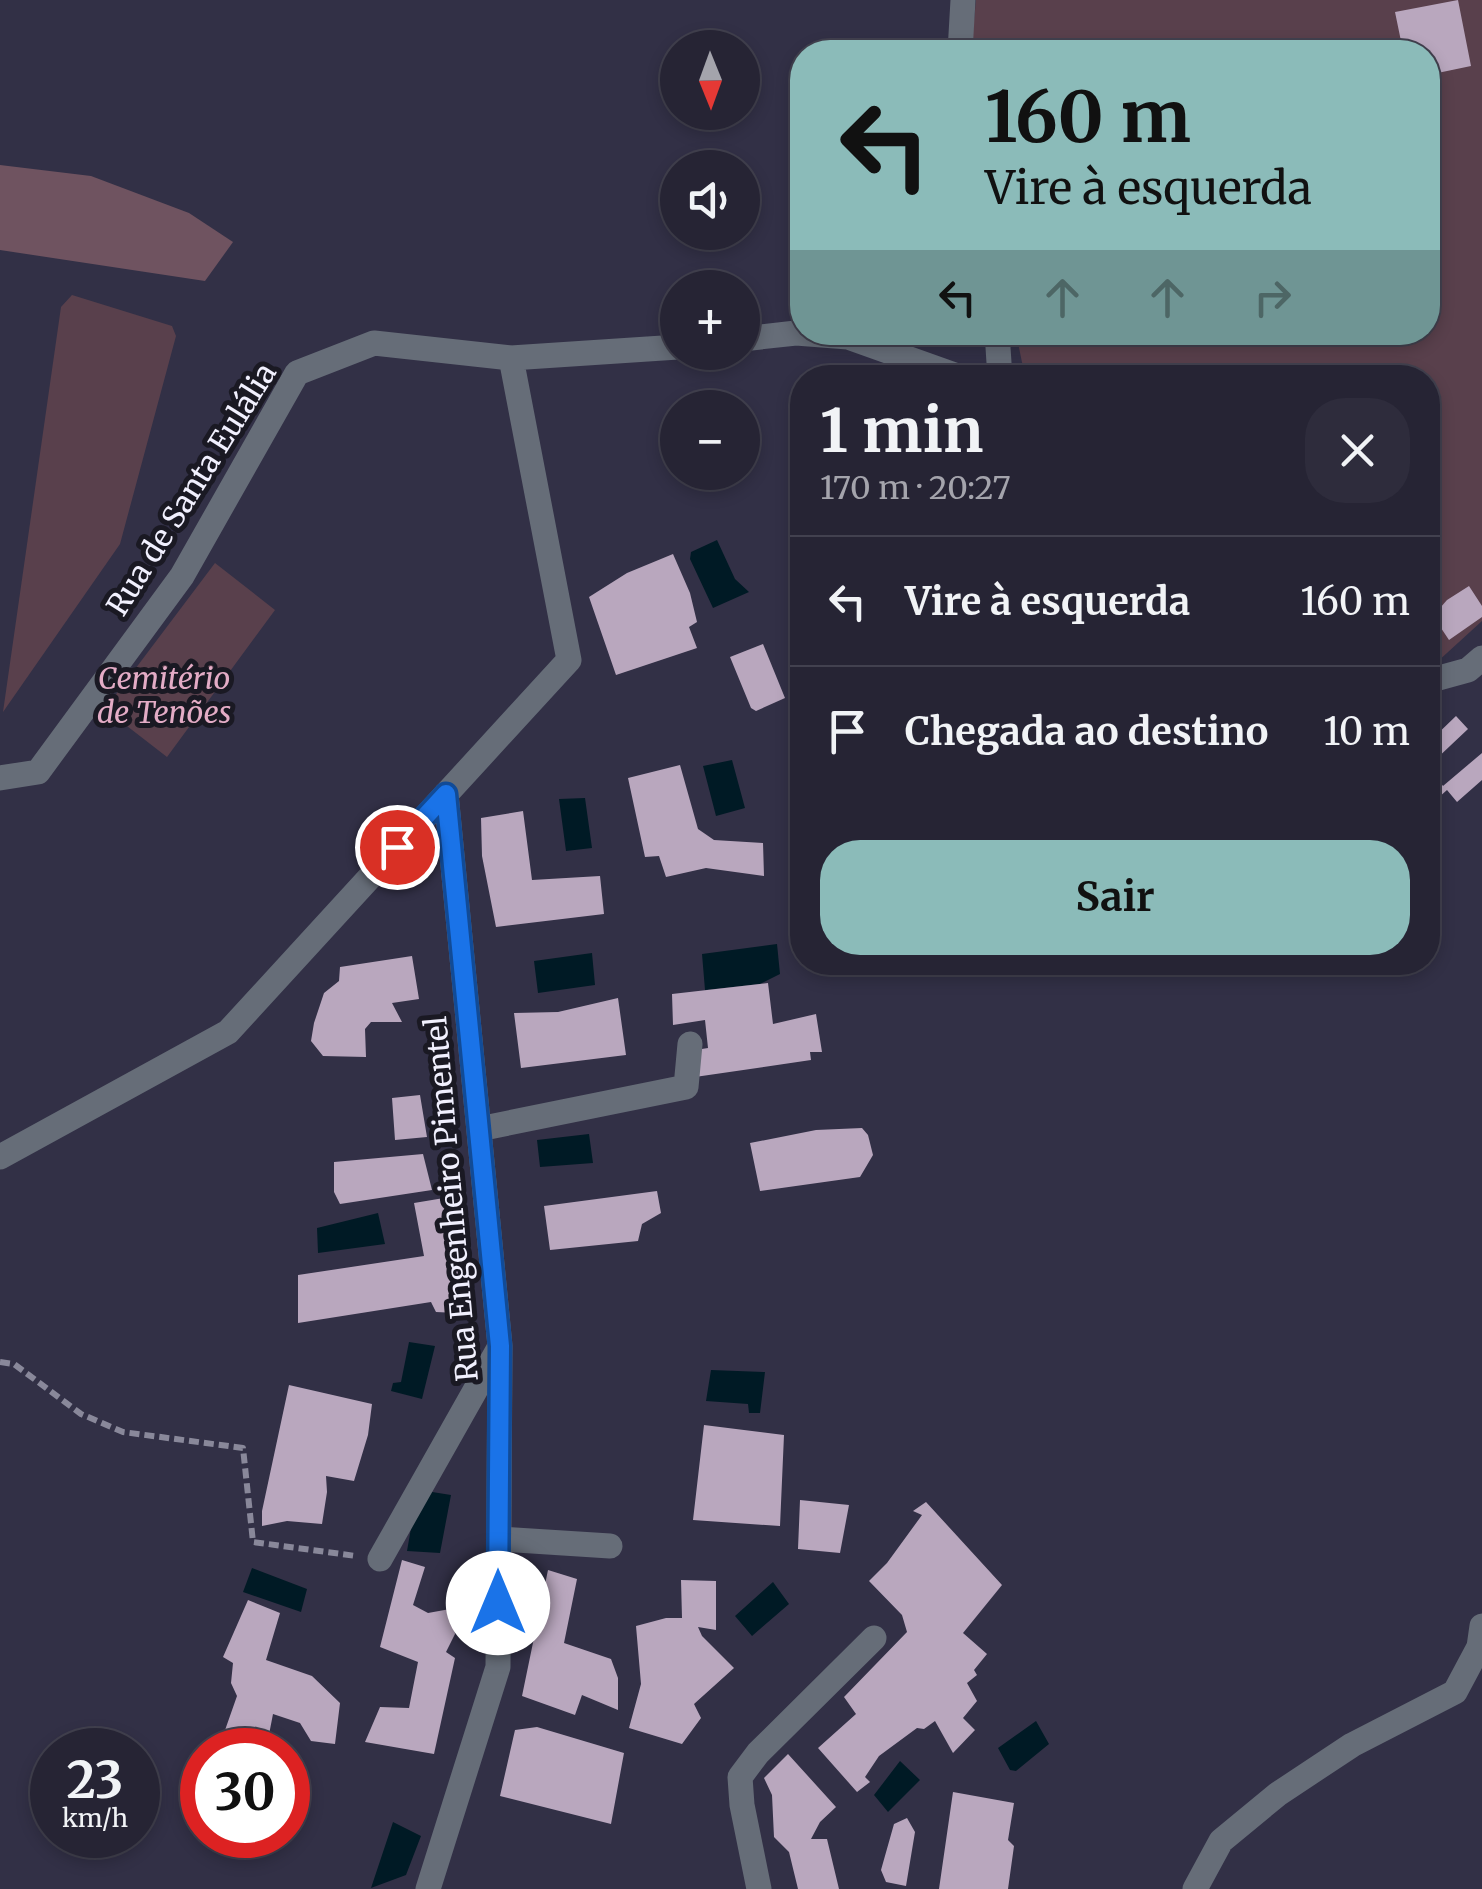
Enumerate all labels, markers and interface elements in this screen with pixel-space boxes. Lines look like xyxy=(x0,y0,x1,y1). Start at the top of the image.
north arrow xyxy=(660,30,760,130)
map controls xyxy=(660,30,760,490)
text: 160 m xyxy=(985,73,1191,161)
icon: left xyxy=(820,80,950,210)
button: sound xyxy=(660,150,760,250)
text: Vire à esquerda xyxy=(985,160,1312,216)
button: + xyxy=(660,270,760,370)
icon: left xyxy=(930,270,985,325)
icon: ahead xyxy=(1035,270,1090,325)
icon: ahead xyxy=(1140,270,1195,325)
icon: right xyxy=(1245,270,1300,325)
street label: Rua de Santa Eulália xyxy=(98,356,284,622)
button: − xyxy=(660,390,760,490)
text: 1 min xyxy=(820,393,983,468)
button: close xyxy=(1305,398,1410,503)
text: 170 m · 20:27 xyxy=(820,468,1011,508)
icon: left xyxy=(820,574,875,629)
text: Vire à esquerda xyxy=(905,578,1190,625)
text: 160 m xyxy=(1300,578,1410,625)
park label: Cemitério de Tenões xyxy=(97,659,231,731)
icon: arrive xyxy=(820,704,875,759)
text: Chegada ao destino xyxy=(905,708,1268,755)
text: 10 m xyxy=(1323,708,1410,755)
pin xyxy=(355,805,440,890)
icon: arrive xyxy=(370,820,425,875)
button: Sair xyxy=(820,840,1410,955)
street label: Rua Engenheiro Pimentel xyxy=(416,1015,486,1383)
position arrow xyxy=(446,1551,550,1655)
speed limit sign: 30 xyxy=(180,1728,310,1858)
text: 23 xyxy=(67,1749,123,1812)
text: km/h xyxy=(62,1802,128,1834)

